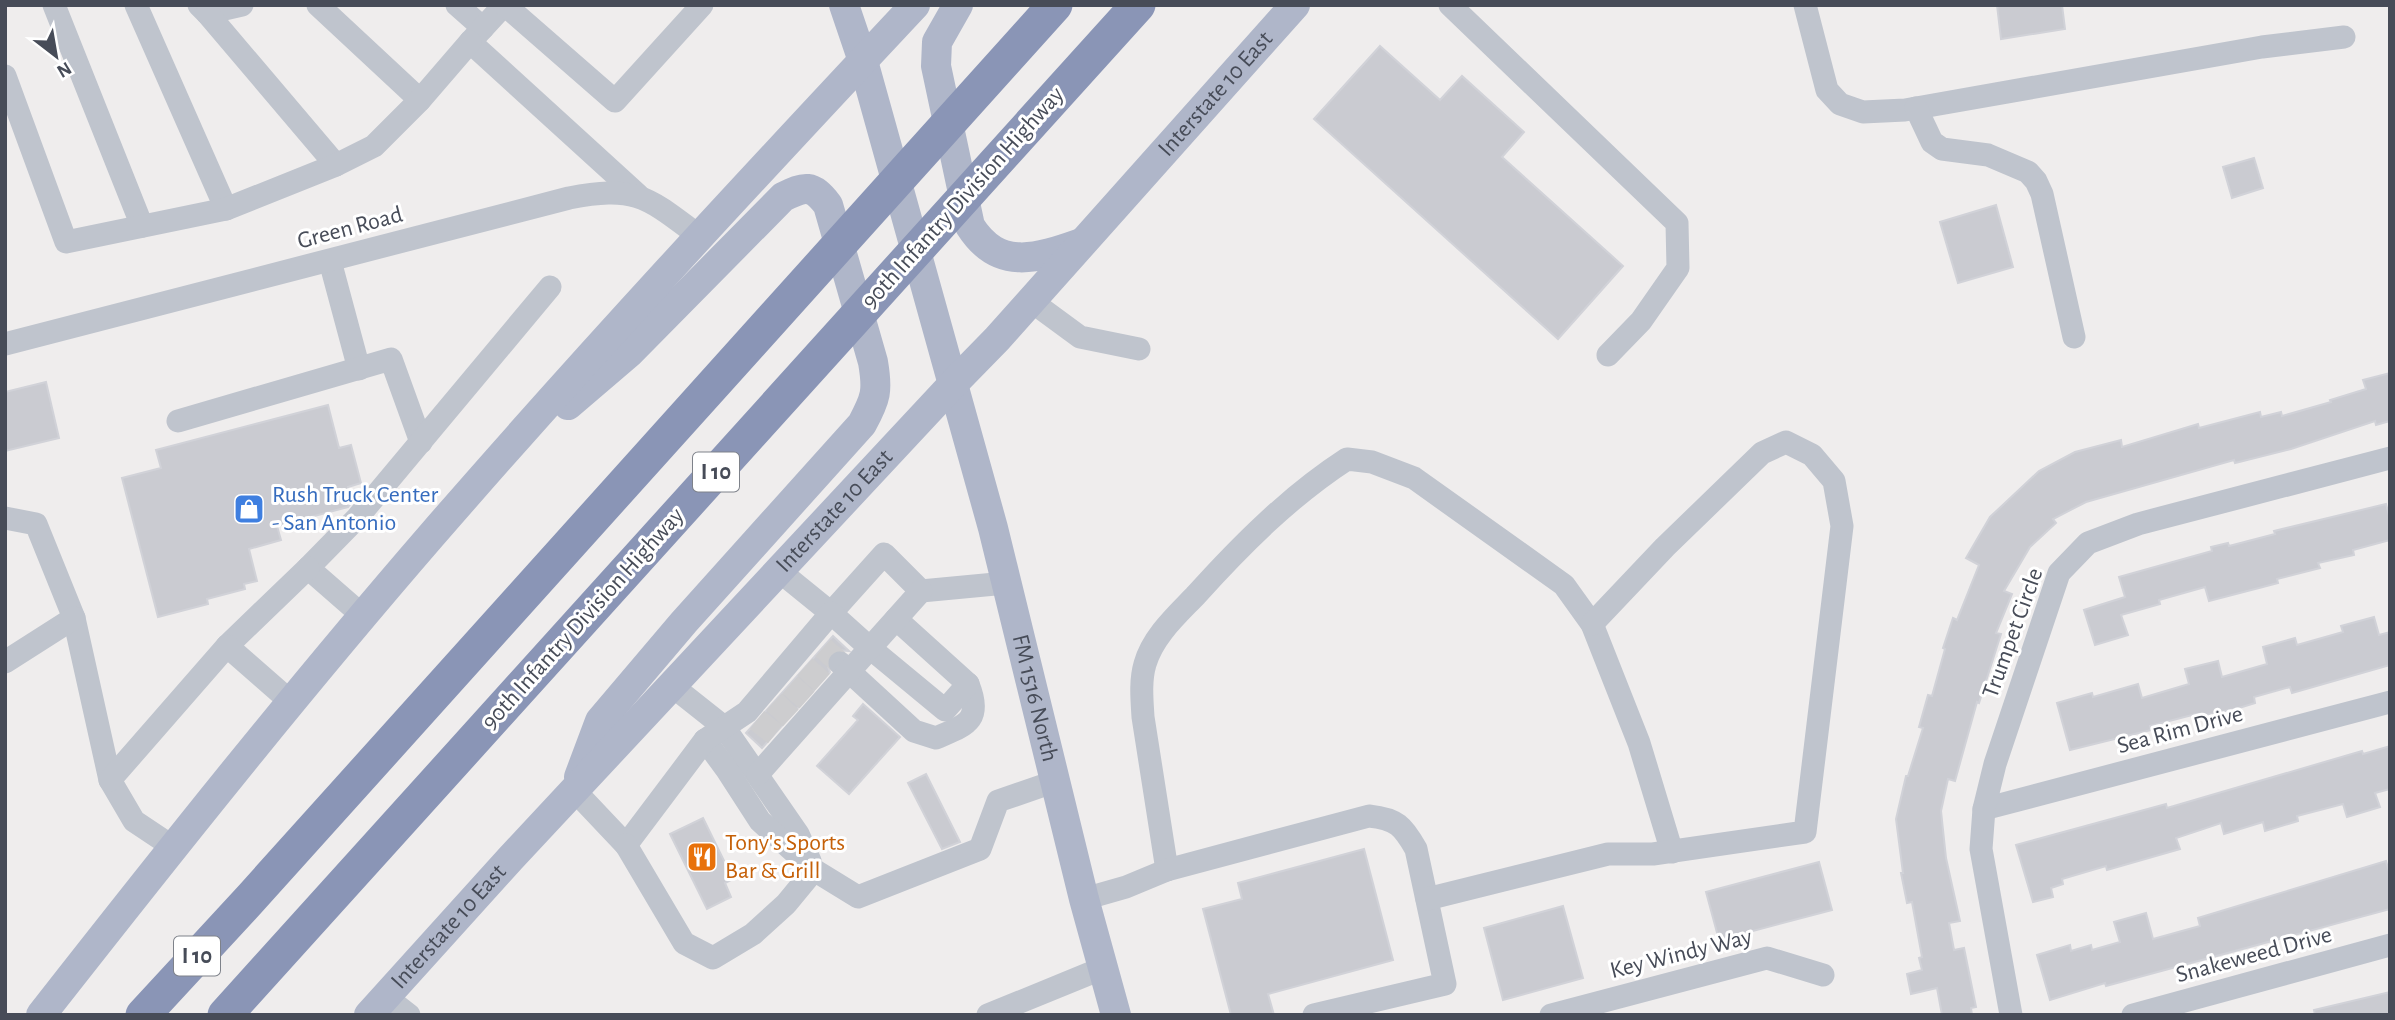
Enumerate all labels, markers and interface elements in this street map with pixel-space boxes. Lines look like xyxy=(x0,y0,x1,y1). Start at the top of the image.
north arrow xyxy=(21,21,91,91)
street label: Interstate 10 East xyxy=(1154,27,1277,161)
text: N xyxy=(53,58,75,81)
street label: 90th Infantry Division Highway xyxy=(857,83,1069,313)
street label: Green Road xyxy=(295,202,405,254)
street label: Interstate 10 East xyxy=(772,445,898,577)
road number: I 10 xyxy=(693,452,739,492)
place label: Rush Truck Center - San Antonio xyxy=(272,483,439,535)
shop icon: Rush Truck Center - San Antonio xyxy=(232,492,266,526)
street label: 90th Infantry Division Highway xyxy=(477,504,689,734)
street label: Trumpet Circle xyxy=(1978,565,2048,701)
street label: FM 1516 North xyxy=(1008,632,1062,764)
street label: Sea Rim Drive xyxy=(2115,702,2245,758)
place label: Tony's Sports Bar & Grill xyxy=(725,831,845,883)
restaurant icon: Tony's Sports Bar & Grill xyxy=(685,840,719,874)
street label: Interstate 10 East xyxy=(387,860,511,994)
street label: Snakeweed Drive xyxy=(2173,923,2335,987)
street label: Key Windy Way xyxy=(1608,925,1754,983)
road number: I 10 xyxy=(174,937,220,976)

